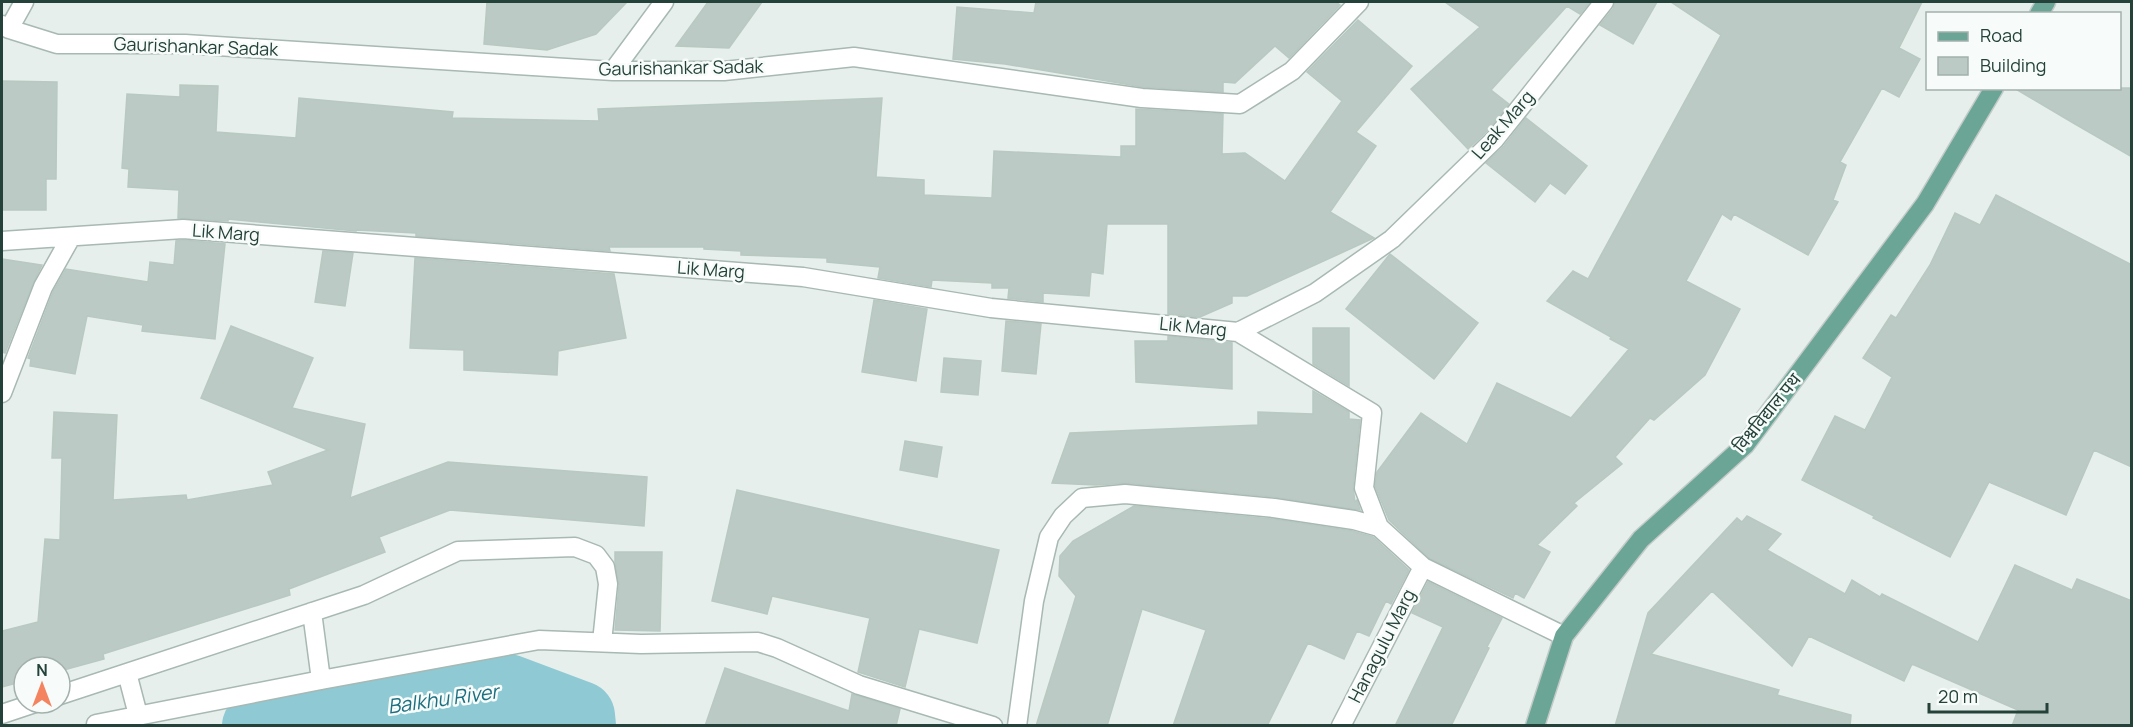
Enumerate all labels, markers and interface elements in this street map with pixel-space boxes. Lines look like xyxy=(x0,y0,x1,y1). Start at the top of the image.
legend xyxy=(1926,12,2121,90)
text: Road xyxy=(1980,23,2023,47)
street label: Gaurishankar Sadak xyxy=(113,31,280,61)
text: Building xyxy=(1980,53,2046,77)
street label: Gaurishankar Sadak xyxy=(598,54,765,80)
street label: Leak Marg xyxy=(1466,85,1539,164)
street label: Lik Marg xyxy=(191,218,261,246)
street label: Lik Marg xyxy=(676,255,746,283)
street label: Lik Marg xyxy=(1158,311,1228,341)
street label: विश्वविद्याल पथ xyxy=(1727,367,1806,457)
street label: Hanagulu Marg xyxy=(1342,585,1420,707)
north arrow xyxy=(12,655,72,715)
text: N xyxy=(36,659,48,681)
scale bar xyxy=(1929,676,2048,714)
water label: Balkhu River xyxy=(386,677,503,720)
text: 20 m xyxy=(1938,684,1978,708)

